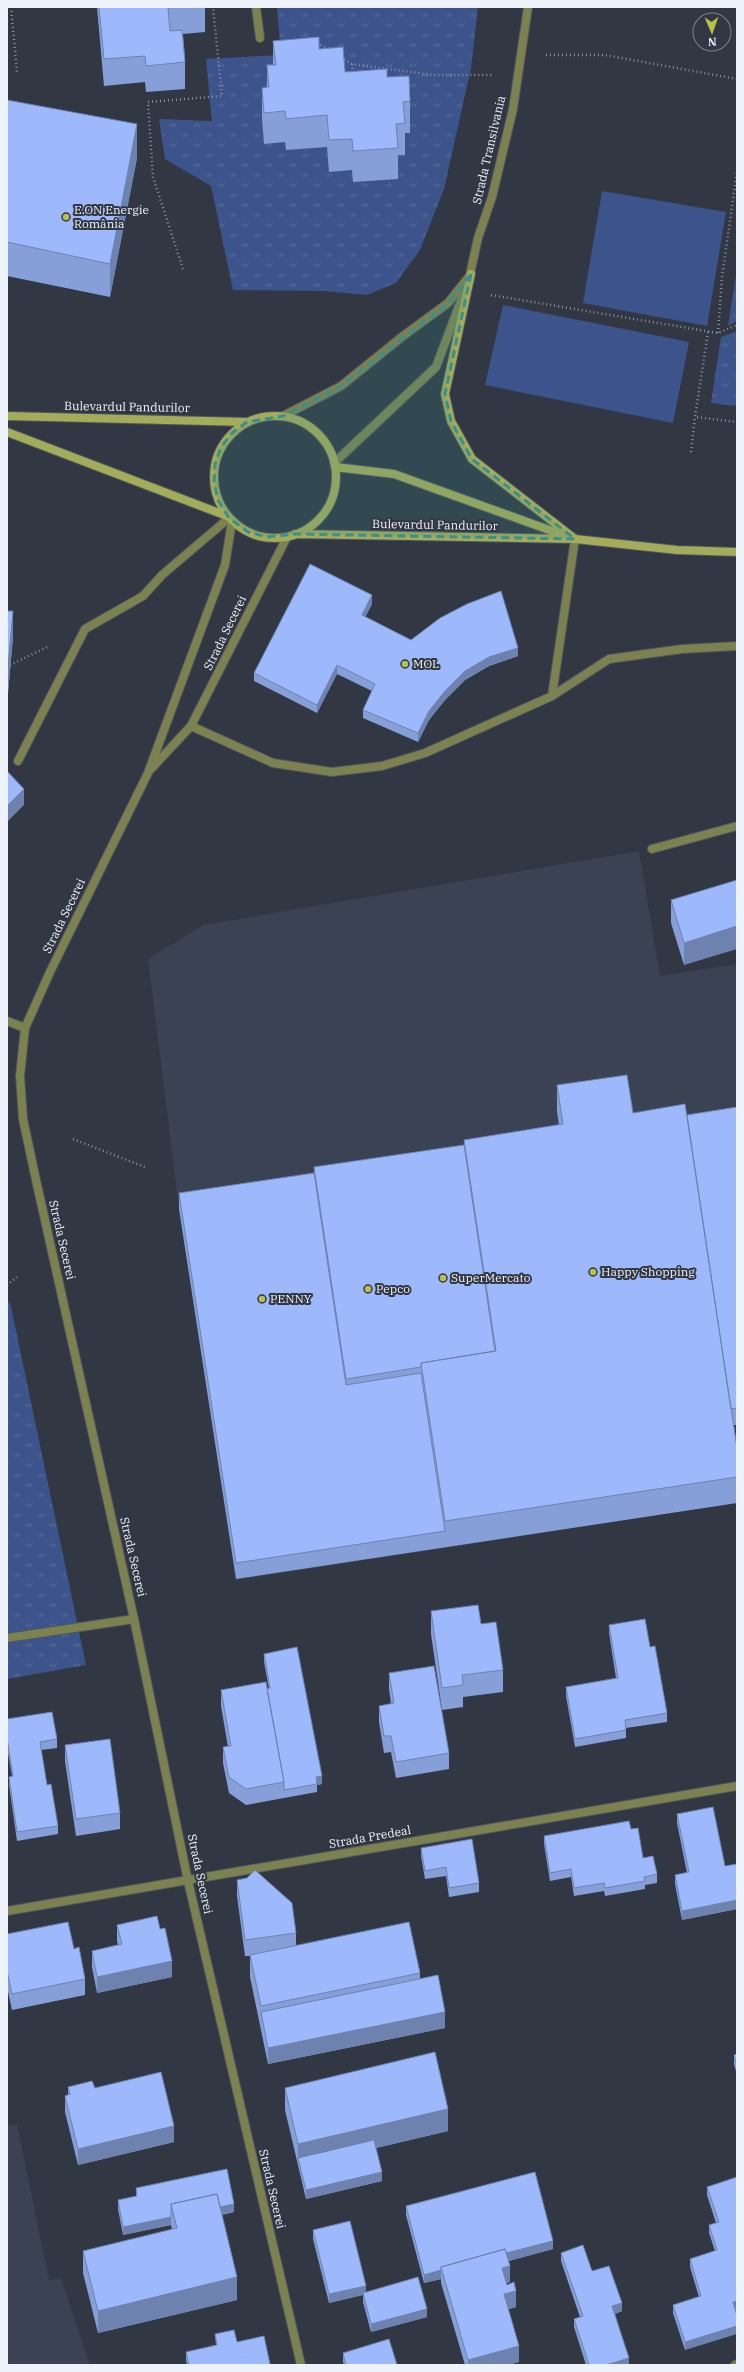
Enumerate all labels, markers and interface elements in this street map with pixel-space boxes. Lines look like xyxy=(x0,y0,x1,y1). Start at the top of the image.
north arrow xyxy=(692,12,732,52)
text: N xyxy=(707,35,717,49)
street label: Strada Transilvania xyxy=(469,94,508,206)
place label: E.ON Energie România xyxy=(74,202,149,231)
marker: E.ON Energie România xyxy=(61,212,71,222)
street label: Bulevardul Pandurilor xyxy=(64,398,191,415)
street label: Bulevardul Pandurilor xyxy=(372,516,499,533)
street label: Strada Secerei xyxy=(200,593,249,673)
place label: MOL xyxy=(413,656,439,671)
marker: MOL xyxy=(400,659,410,669)
street label: Strada Secerei xyxy=(39,876,88,956)
street label: Strada Secerei xyxy=(46,1199,79,1281)
place label: Happy Shopping xyxy=(601,1264,695,1279)
marker: Happy Shopping xyxy=(588,1267,598,1277)
place label: SuperMercato xyxy=(451,1270,531,1285)
marker: SuperMercato xyxy=(438,1273,448,1283)
place label: Pepco xyxy=(376,1281,410,1296)
marker: Pepco xyxy=(363,1284,373,1294)
place label: PENNY xyxy=(270,1291,312,1306)
marker: PENNY xyxy=(257,1294,267,1304)
street label: Strada Secerei xyxy=(117,1516,150,1598)
street label: Strada Predeal xyxy=(328,1822,412,1851)
street label: Strada Secerei xyxy=(185,1833,216,1915)
street label: Strada Secerei xyxy=(256,2148,289,2230)

